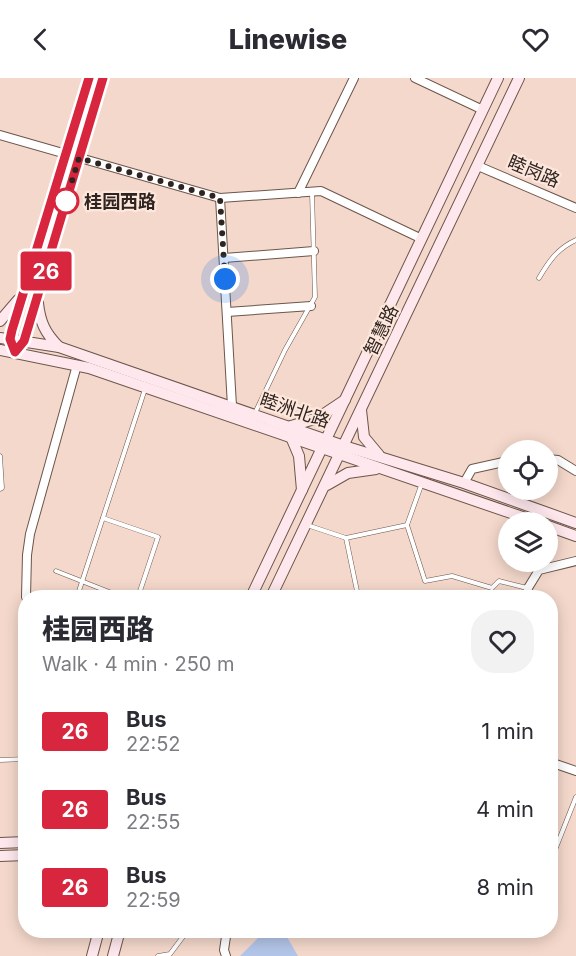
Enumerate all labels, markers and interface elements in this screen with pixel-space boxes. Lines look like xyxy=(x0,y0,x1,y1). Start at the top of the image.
icon: back xyxy=(24,23,57,56)
text: Linewise xyxy=(229,23,347,56)
icon: heart xyxy=(519,23,552,56)
street label: 睦岗路 xyxy=(505,151,563,191)
marker: 桂园西路 xyxy=(53,188,79,214)
place label: 桂园西路 xyxy=(84,191,156,212)
line badge: 26 xyxy=(19,252,73,290)
text: 26 xyxy=(33,259,59,284)
your location xyxy=(210,264,240,294)
street label: 智慧路 xyxy=(360,301,402,359)
street label: 睦洲北路 xyxy=(258,388,332,432)
map controls xyxy=(498,440,558,572)
button: locate xyxy=(498,440,558,500)
button: layers xyxy=(498,512,558,572)
button: heart xyxy=(471,610,534,673)
text: 桂园西路 xyxy=(42,612,154,646)
text: Walk · 4 min · 250 m xyxy=(42,652,235,676)
text: Bus xyxy=(126,706,167,732)
text: 1 min xyxy=(481,718,534,744)
text: 26 xyxy=(62,719,88,744)
text: 22:52 xyxy=(126,732,181,756)
text: Bus xyxy=(126,784,167,810)
text: 4 min xyxy=(476,796,534,822)
text: 26 xyxy=(62,797,88,822)
text: 22:55 xyxy=(126,810,180,834)
text: Bus xyxy=(126,862,167,888)
text: 8 min xyxy=(477,874,534,900)
text: 26 xyxy=(62,875,88,900)
text: 22:59 xyxy=(126,888,181,912)

